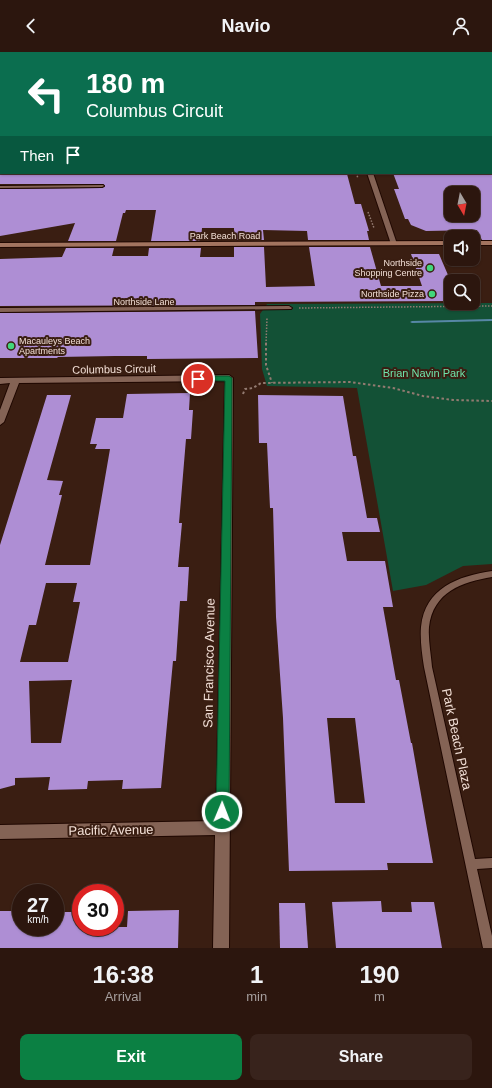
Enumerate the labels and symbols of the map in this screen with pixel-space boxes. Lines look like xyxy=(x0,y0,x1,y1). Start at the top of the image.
north arrow xyxy=(444,186,480,222)
street label: Park Beach Road xyxy=(190,231,260,241)
place label: Northside Shopping Centre xyxy=(354,258,422,278)
marker: Northside Shopping Centre xyxy=(425,263,435,273)
place label: Northside Pizza xyxy=(361,289,424,299)
marker: Northside Pizza xyxy=(427,289,437,299)
street label: Northside Lane xyxy=(113,297,175,307)
place label: Macauleys Beach Apartments xyxy=(19,336,90,356)
marker: Macauleys Beach Apartments xyxy=(6,341,16,351)
street label: Columbus Circuit xyxy=(72,362,156,376)
pin xyxy=(181,362,215,396)
park label: Brian Navin Park xyxy=(383,367,466,379)
street label: San Francisco Avenue xyxy=(200,598,218,728)
street label: Park Beach Plaza xyxy=(439,687,475,792)
position arrow xyxy=(201,791,243,833)
street label: Pacific Avenue xyxy=(68,822,154,838)
speed limit sign: 30 xyxy=(72,884,124,936)

